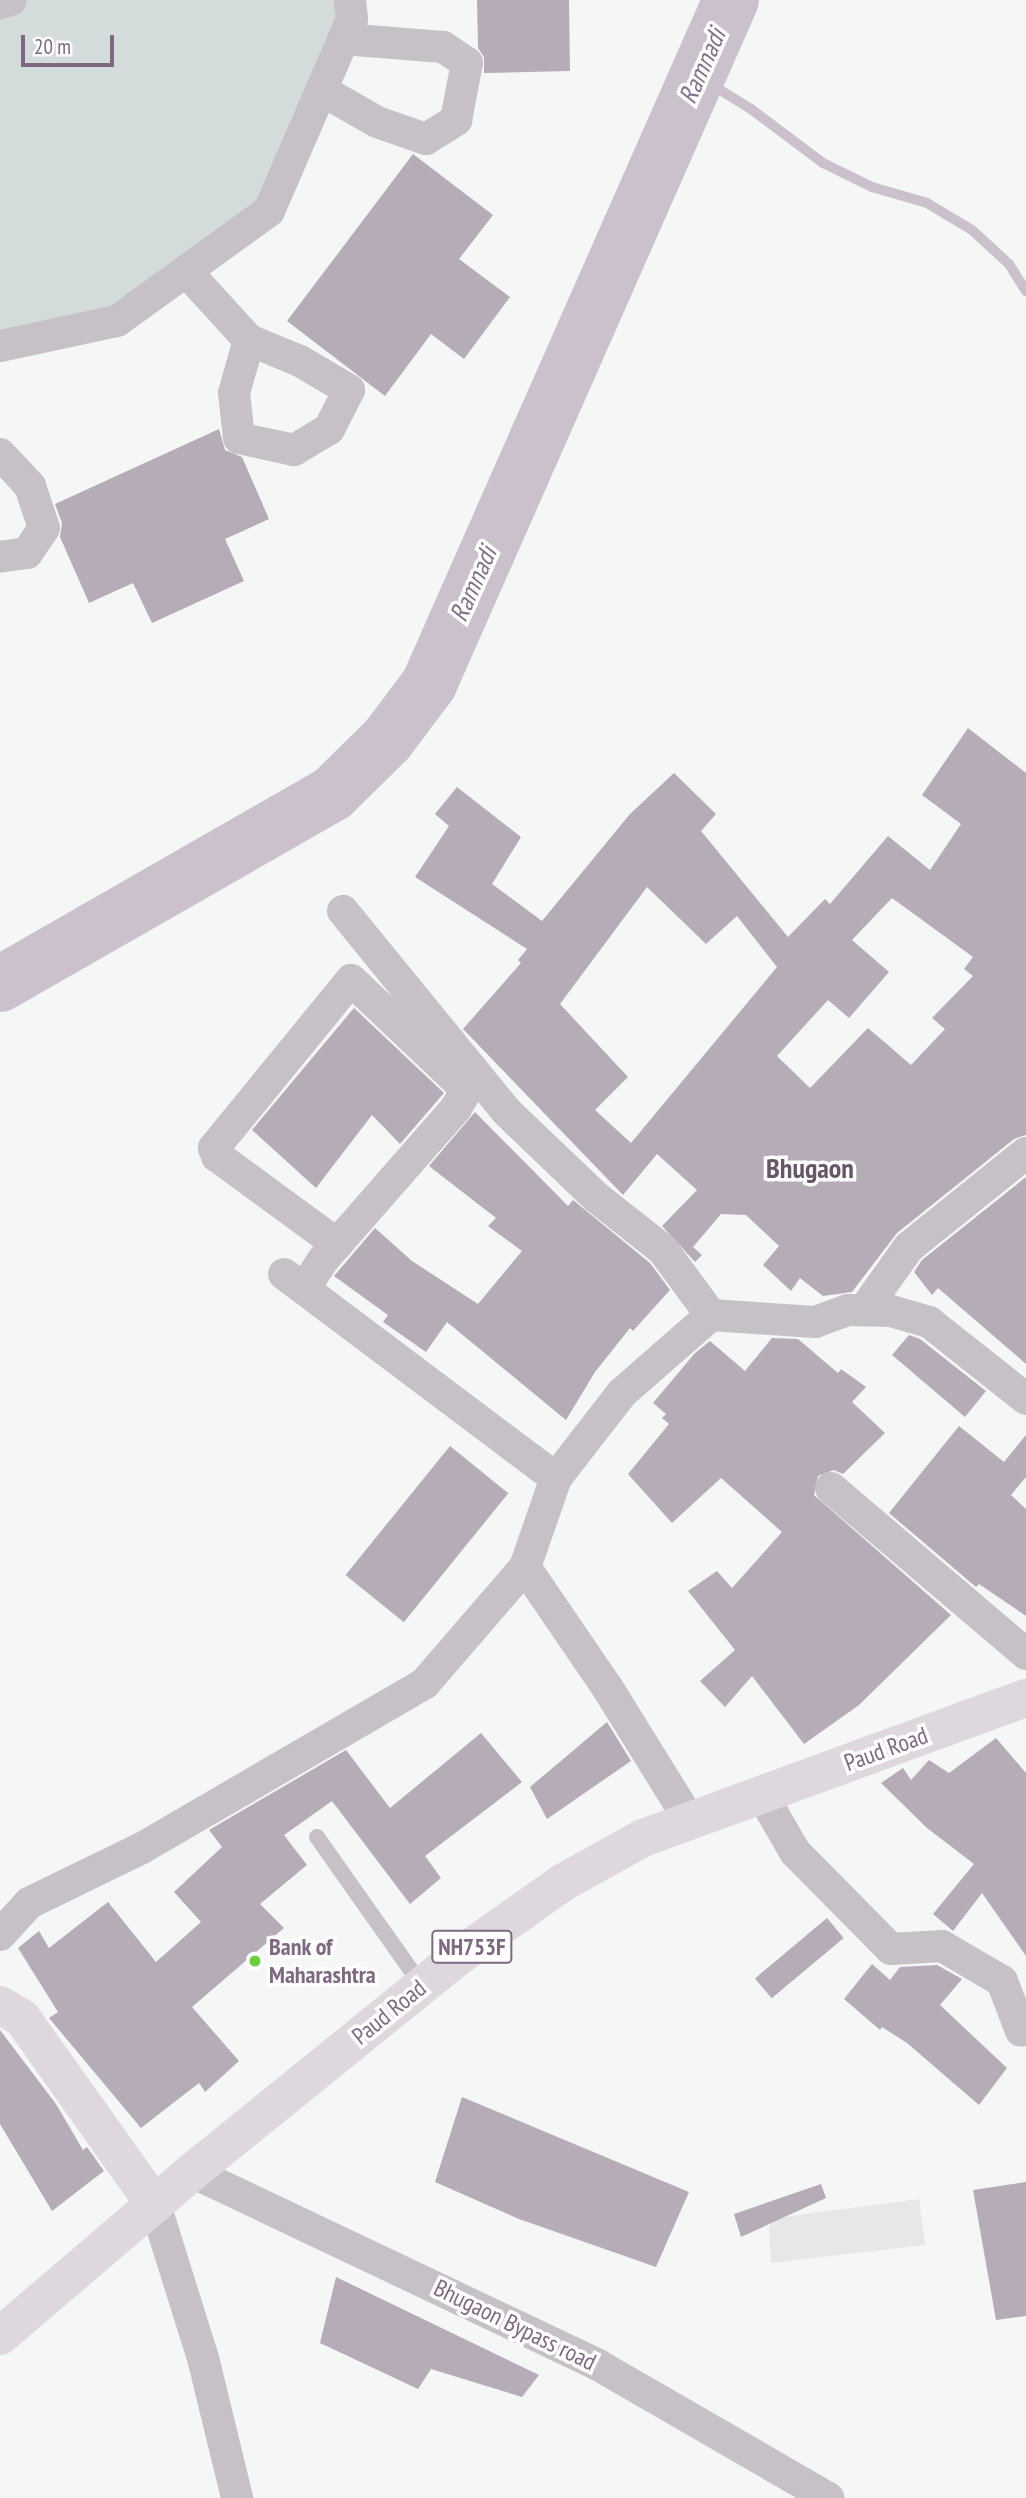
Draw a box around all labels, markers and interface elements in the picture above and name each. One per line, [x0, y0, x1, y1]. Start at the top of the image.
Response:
scale bar [24, 21, 117, 65]
water label: Ramnadi [672, 24, 732, 108]
text: 20 m [34, 33, 71, 60]
water label: Ramnadi [443, 542, 503, 626]
district label: Bhugaon [766, 1151, 854, 1185]
street label: Paud Road [840, 1721, 932, 1777]
road number: NH753F [430, 1928, 514, 1966]
place label: Bank of Maharashtra [269, 1933, 376, 1989]
marker: Bank of Maharashtra [247, 1953, 263, 1969]
street label: Paud Road [346, 1974, 432, 2050]
street label: Bhugaon Bypass road [429, 2273, 601, 2377]

